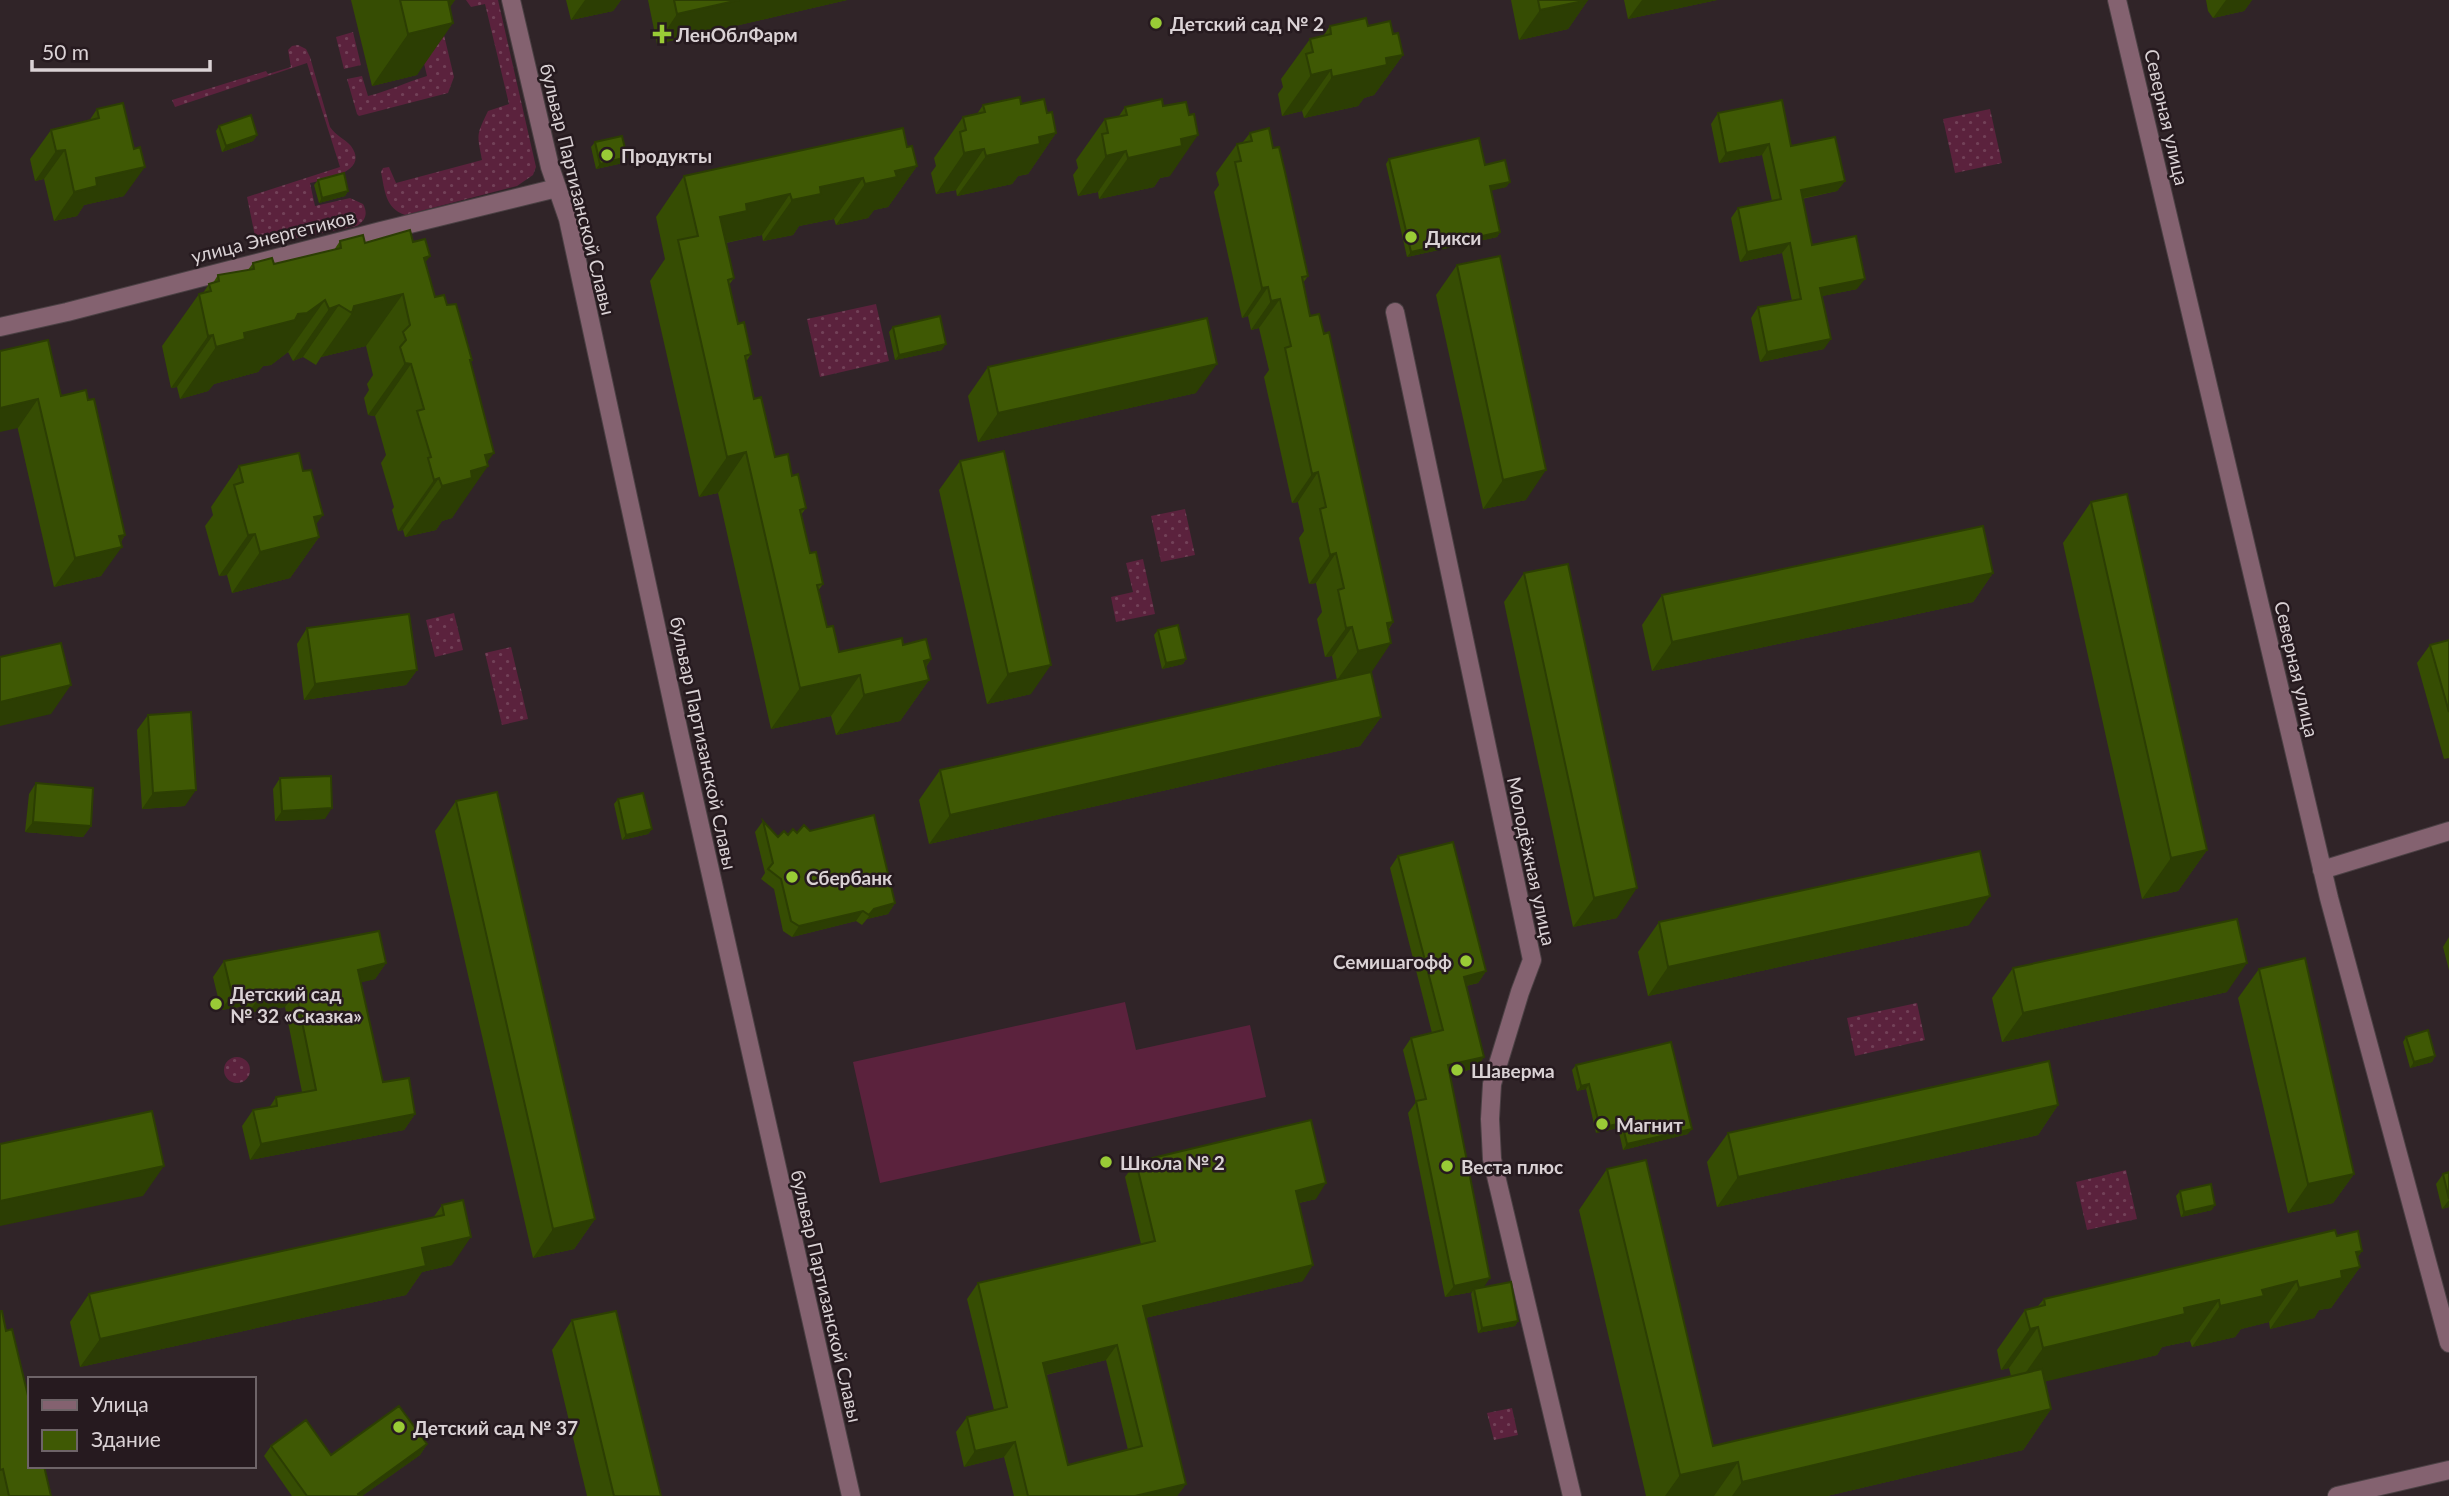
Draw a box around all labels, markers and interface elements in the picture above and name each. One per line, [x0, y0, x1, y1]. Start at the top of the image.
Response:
place label: Детский сад № 2 [1170, 12, 1324, 35]
marker: Детский сад № 2 [1148, 15, 1164, 31]
place label: ЛенОблФарм [675, 23, 798, 46]
marker: ЛенОблФарм [654, 26, 670, 42]
scale bar [32, 28, 210, 72]
text: 50 m [42, 39, 89, 64]
street label: Северная улица [2140, 47, 2194, 187]
street label: бульвар Партизанской Славы [536, 61, 620, 317]
place label: Продукты [621, 144, 712, 167]
marker: Продукты [599, 147, 615, 163]
street label: улица Энергетиков [189, 204, 357, 268]
place label: Дикси [1425, 226, 1481, 249]
marker: Дикси [1403, 229, 1419, 245]
street label: Северная улица [2270, 599, 2324, 739]
street label: бульвар Партизанской Славы [666, 614, 742, 872]
street label: Молодёжная улица [1503, 774, 1561, 948]
place label: Сбербанк [806, 866, 893, 889]
marker: Сбербанк [784, 869, 800, 885]
place label: Семишагофф [1333, 950, 1452, 973]
marker: Семишагофф [1458, 953, 1474, 969]
place label: Детский сад № 32 «Сказка» [230, 982, 362, 1027]
marker: Детский сад № 32 «Сказка» [208, 996, 224, 1012]
place label: Шаверма [1471, 1059, 1555, 1082]
marker: Шаверма [1449, 1062, 1465, 1078]
place label: Магнит [1616, 1113, 1683, 1136]
marker: Магнит [1594, 1116, 1610, 1132]
place label: Школа № 2 [1120, 1151, 1225, 1174]
marker: Школа № 2 [1098, 1154, 1114, 1170]
place label: Веста плюс [1461, 1155, 1563, 1178]
marker: Веста плюс [1439, 1158, 1455, 1174]
street label: бульвар Партизанской Славы [787, 1167, 867, 1425]
legend [28, 1377, 256, 1468]
text: Улица [91, 1391, 149, 1416]
place label: Детский сад № 37 [413, 1416, 578, 1439]
marker: Детский сад № 37 [391, 1419, 407, 1435]
text: Здание [91, 1426, 161, 1451]

